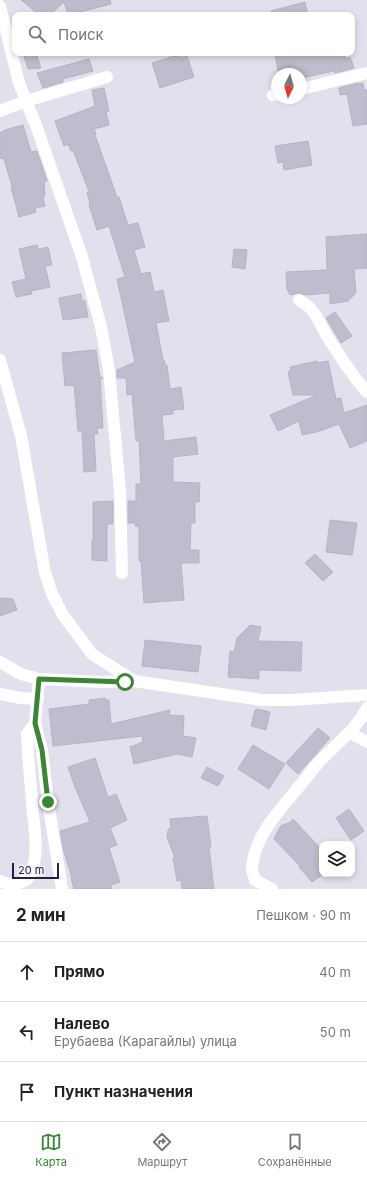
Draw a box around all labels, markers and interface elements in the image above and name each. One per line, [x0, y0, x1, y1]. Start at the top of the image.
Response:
search box [12, 12, 355, 56]
icon: search [26, 23, 48, 45]
text: Поиск [58, 25, 104, 44]
north arrow [271, 68, 307, 104]
route start [116, 673, 134, 691]
route end [39, 793, 57, 811]
map controls [319, 841, 355, 877]
button: layers [319, 841, 355, 877]
scale bar [12, 861, 59, 880]
text: 20 m [18, 863, 44, 877]
text: 2 мин [16, 905, 66, 925]
text: Пешком · 90 m [256, 907, 351, 923]
icon: ahead [16, 961, 38, 983]
text: Прямо [54, 962, 105, 981]
text: 40 m [319, 964, 351, 980]
text: Налево [54, 1014, 110, 1033]
icon: left [16, 1021, 38, 1043]
text: 50 m [320, 1024, 351, 1040]
text: Ерубаева (Карагайлы) улица [54, 1033, 237, 1049]
icon: arrive [16, 1081, 38, 1103]
text: Пункт назначения [54, 1082, 193, 1101]
tab: Карта [35, 1131, 67, 1169]
tab: Маршрут [137, 1131, 187, 1169]
tab: Сохранённые [258, 1131, 332, 1169]

